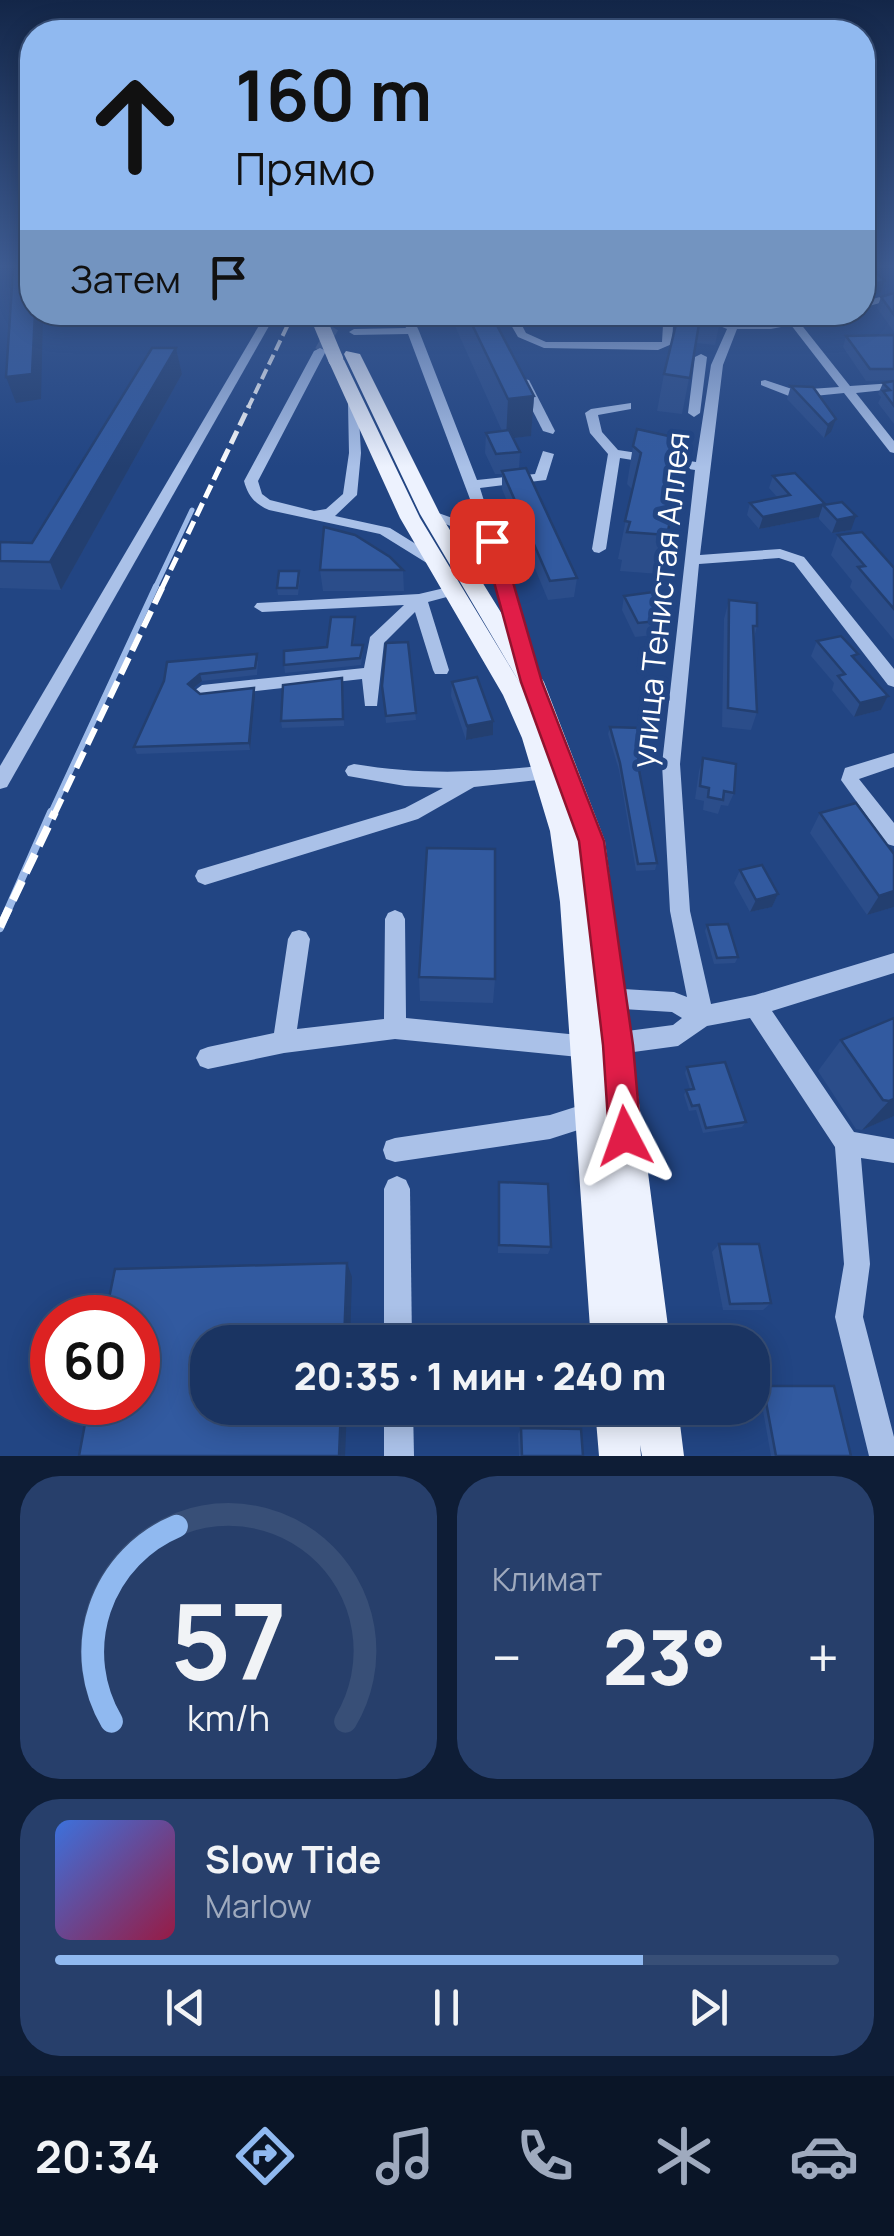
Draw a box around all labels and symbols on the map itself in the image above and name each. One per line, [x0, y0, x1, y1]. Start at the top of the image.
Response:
street label: улица Тенистая Аллея [620, 430, 700, 770]
pin [450, 499, 535, 584]
position arrow [573, 1084, 677, 1188]
speed limit sign: 60 [30, 1295, 160, 1425]

